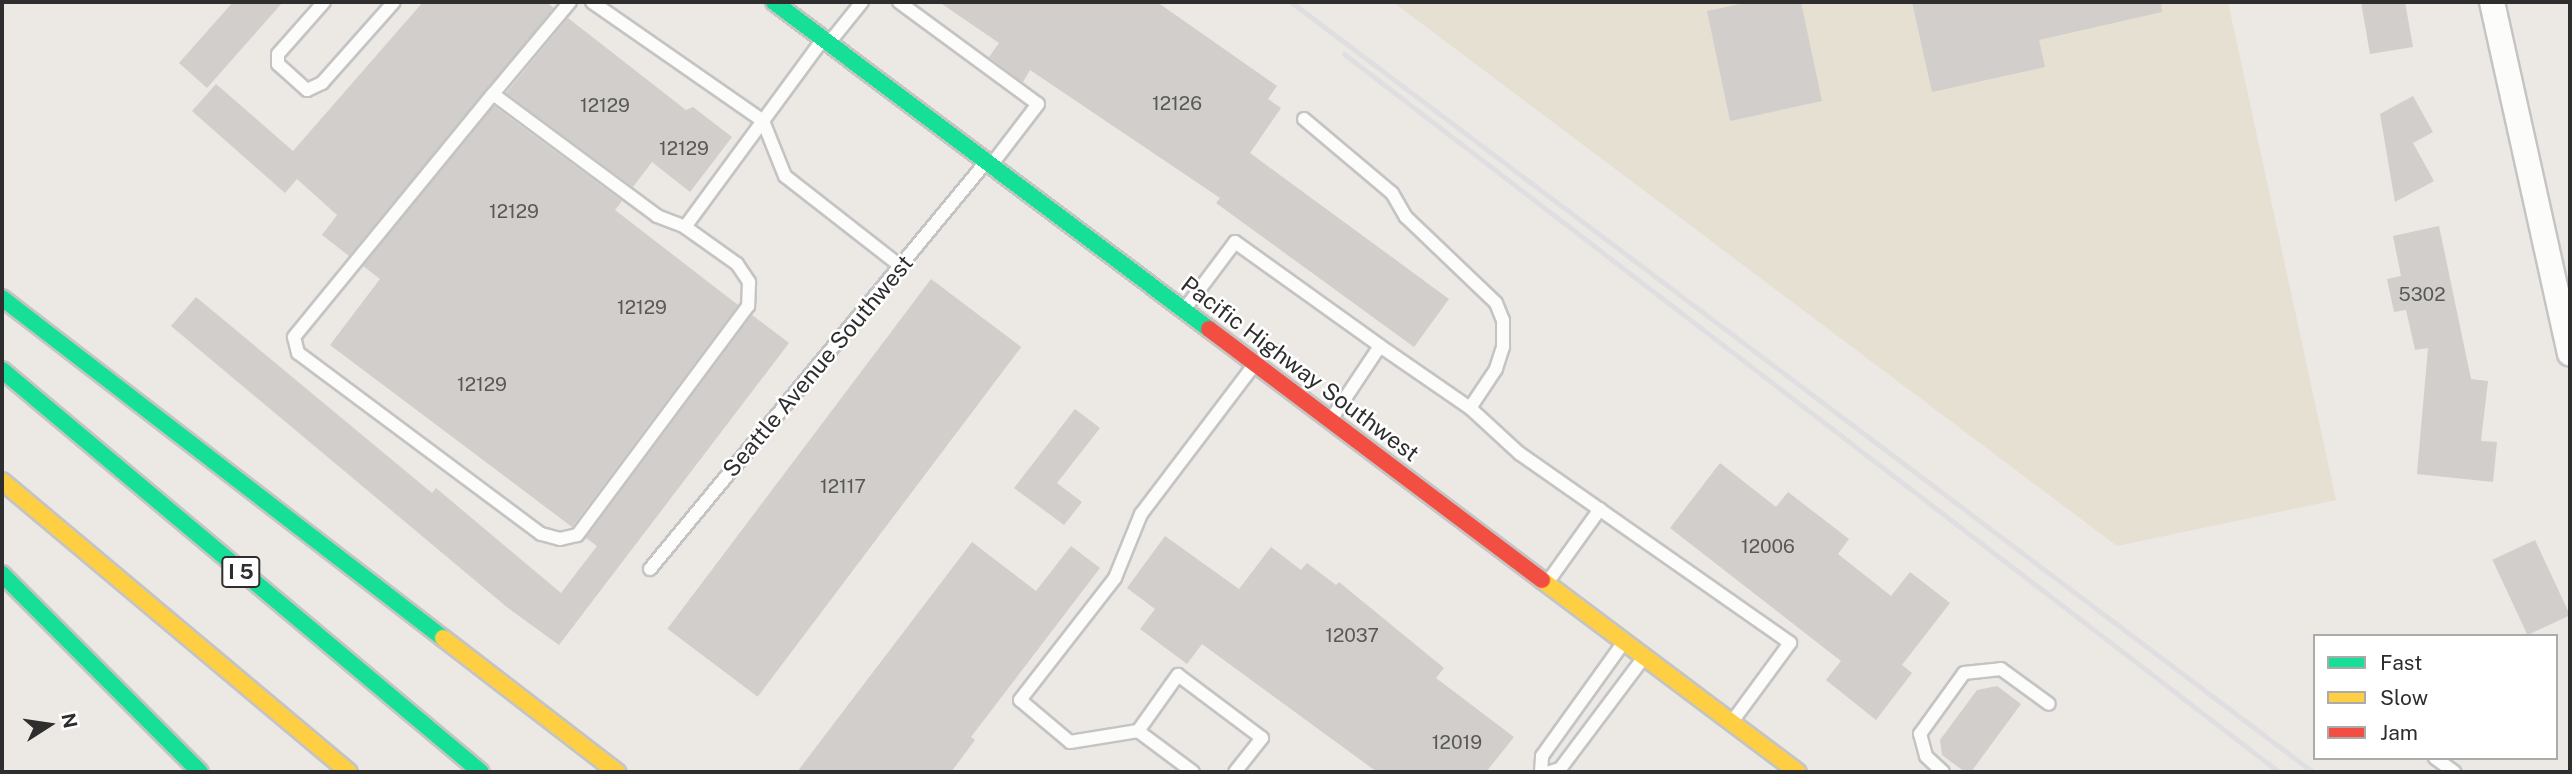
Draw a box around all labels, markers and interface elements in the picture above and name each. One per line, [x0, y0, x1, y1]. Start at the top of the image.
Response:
house number: 12126 [1152, 93, 1202, 115]
house number: 12129 [580, 95, 630, 117]
house number: 12129 [659, 138, 709, 160]
house number: 12129 [489, 201, 539, 223]
street label: Seattle Avenue Southwest [717, 249, 919, 483]
street label: Pacific Highway Southwest [1176, 270, 1424, 468]
house number: 5302 [2399, 284, 2445, 306]
house number: 12129 [617, 297, 667, 319]
house number: 12129 [457, 374, 507, 396]
house number: 12117 [820, 476, 866, 498]
house number: 12006 [1741, 536, 1795, 558]
road number: I 5 [220, 554, 262, 590]
house number: 12037 [1325, 625, 1379, 647]
legend [2313, 634, 2558, 760]
text: Fast [2380, 650, 2422, 675]
text: Slow [2380, 685, 2428, 710]
north arrow [14, 690, 84, 760]
text: N [57, 711, 82, 730]
text: Jam [2380, 720, 2418, 745]
house number: 12019 [1432, 732, 1482, 754]

